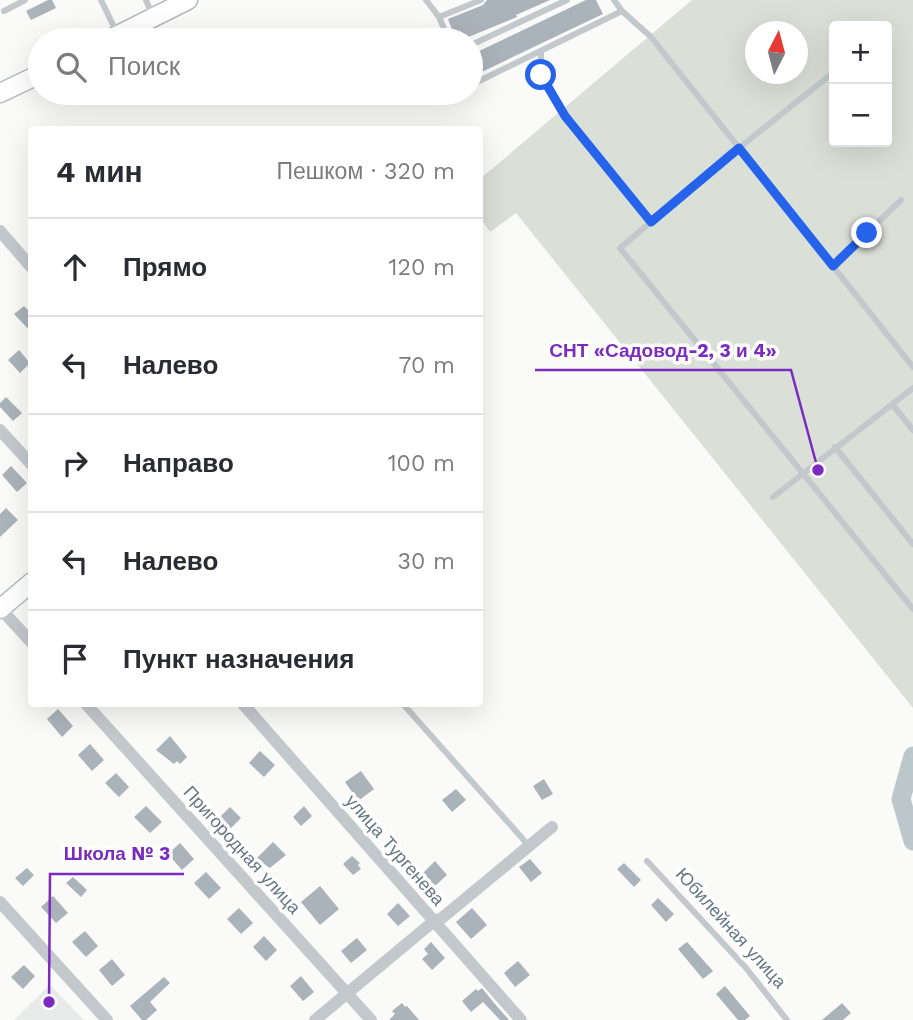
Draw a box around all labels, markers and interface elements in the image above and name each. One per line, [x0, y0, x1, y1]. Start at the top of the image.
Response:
north arrow [745, 21, 808, 84]
map controls [829, 21, 892, 147]
button: + [829, 21, 892, 84]
search box [28, 28, 483, 105]
icon: search [52, 48, 90, 86]
text: Поиск [108, 51, 180, 81]
route start [525, 59, 556, 90]
button: − [829, 84, 892, 147]
text: 4 мин [56, 154, 143, 189]
text: Пешком · 320 m [277, 158, 455, 185]
route end [851, 217, 882, 248]
icon: ahead [56, 248, 94, 286]
text: Прямо [123, 252, 207, 282]
text: 120 m [389, 254, 455, 281]
callout: СНТ «Садовод-2, 3 и 4» [535, 330, 791, 370]
text: СНТ «Садовод-2, 3 и 4» [549, 339, 777, 362]
icon: left [56, 346, 94, 384]
text: Налево [123, 350, 218, 380]
text: 70 m [398, 352, 455, 379]
icon: right [56, 444, 94, 482]
text: Направо [123, 448, 234, 478]
text: 100 m [388, 450, 455, 477]
icon: left [56, 542, 94, 580]
text: Налево [123, 546, 218, 576]
text: 30 m [398, 548, 455, 575]
icon: arrive [56, 640, 94, 678]
text: Пункт назначения [123, 644, 354, 674]
street label: Пригородная улица [179, 781, 306, 919]
street label: улица Тургенева [342, 790, 450, 910]
callout: Школа № 3 [50, 834, 184, 874]
text: Школа № 3 [64, 842, 170, 865]
street label: Юбилейная улица [672, 863, 792, 993]

